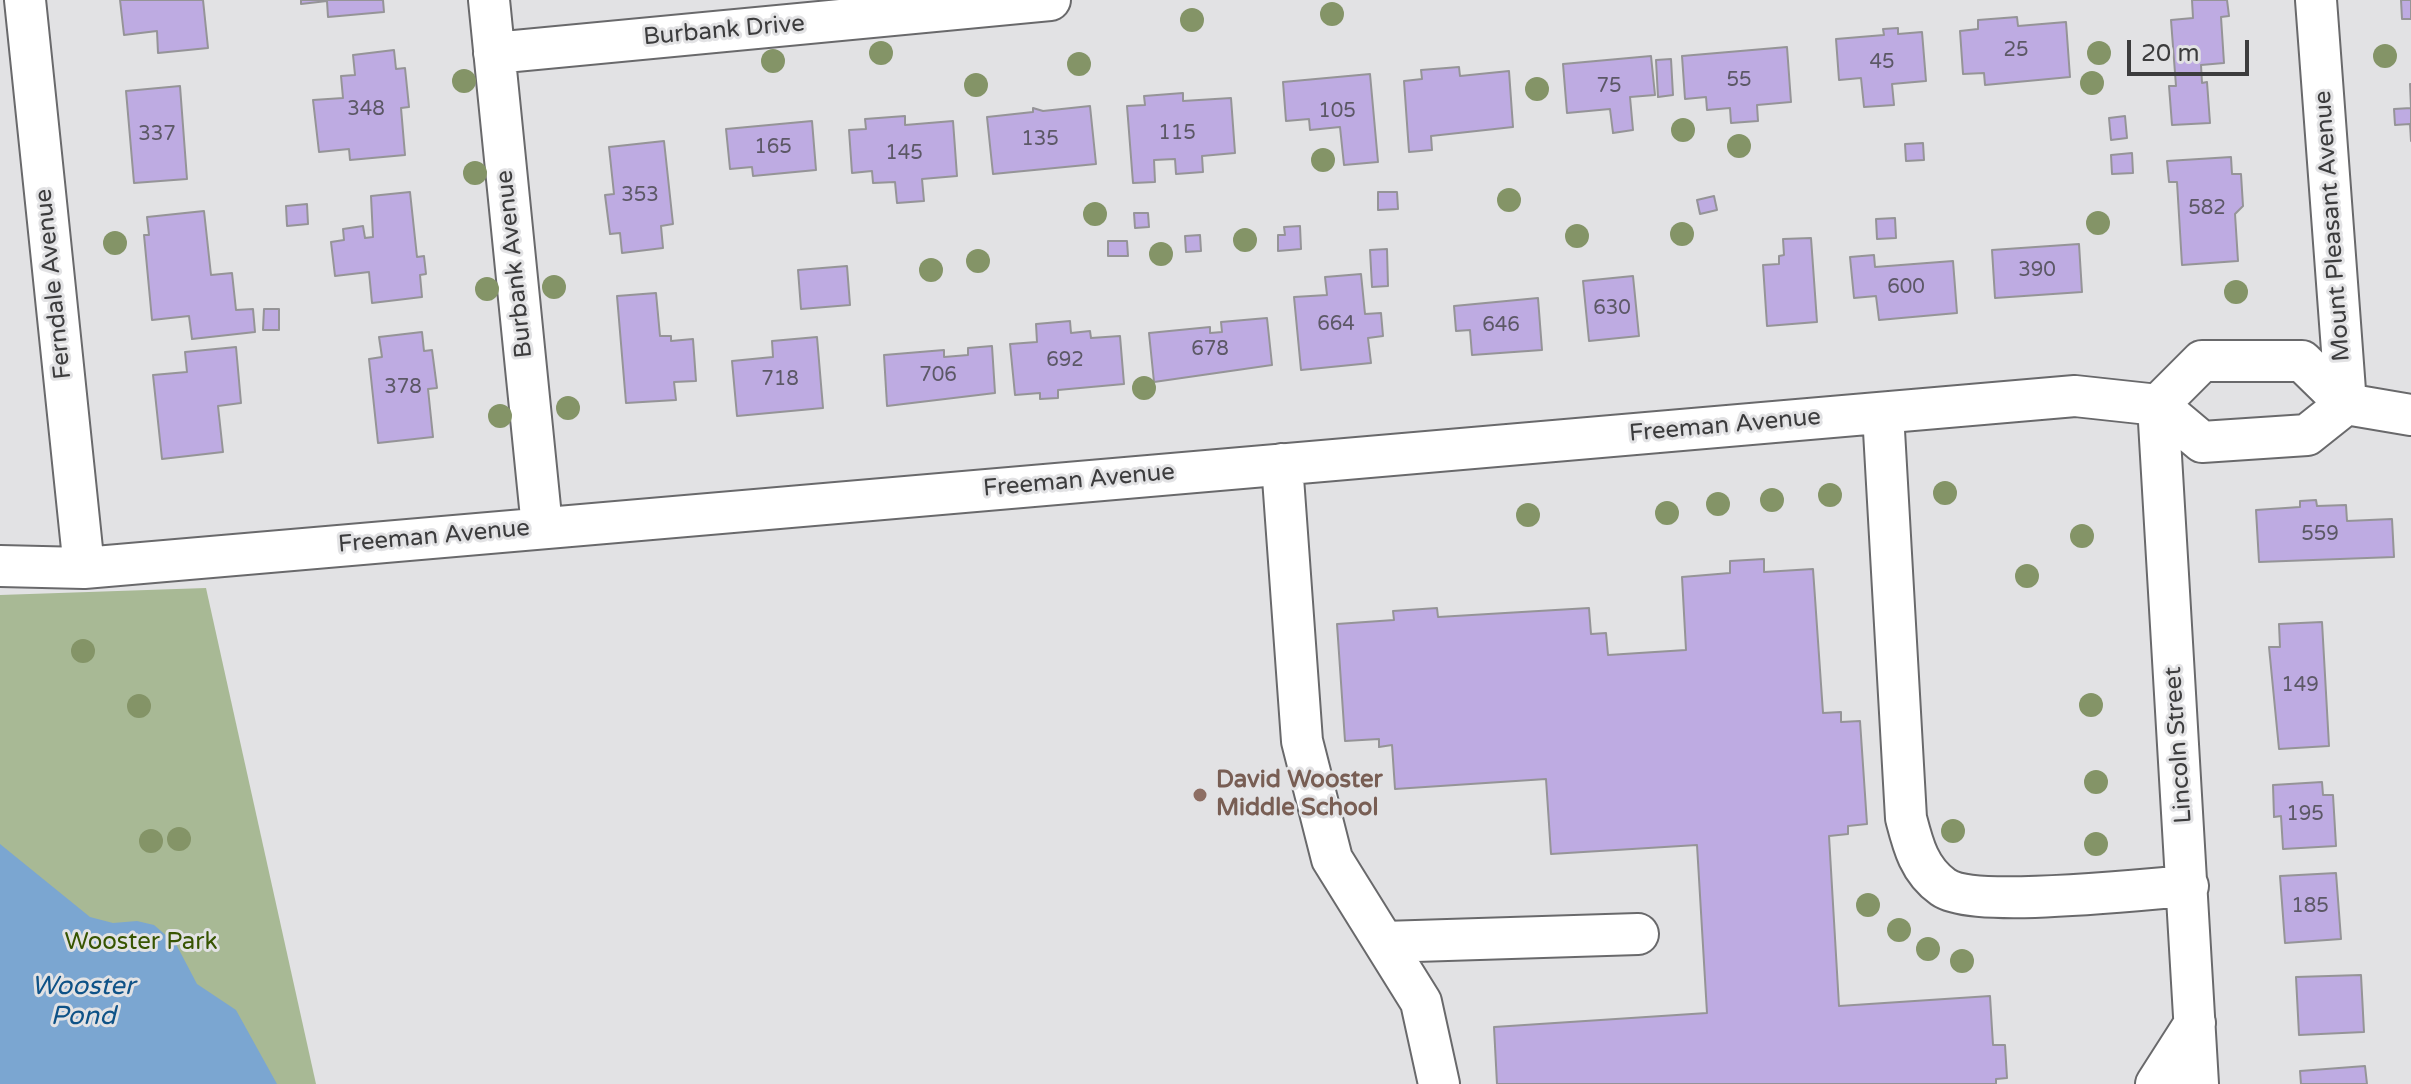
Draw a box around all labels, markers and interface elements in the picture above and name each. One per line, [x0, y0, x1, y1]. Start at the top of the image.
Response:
street label: Burbank Drive [642, 10, 806, 52]
scale bar [2131, 24, 2253, 74]
house number: 25 [2003, 39, 2029, 63]
text: 20 m [2141, 39, 2199, 68]
house number: 45 [1869, 51, 1895, 75]
house number: 55 [1726, 69, 1752, 93]
house number: 75 [1596, 75, 1622, 99]
street label: Mount Pleasant Avenue [2309, 90, 2357, 362]
house number: 348 [347, 98, 385, 122]
house number: 105 [1318, 100, 1356, 124]
house number: 115 [1158, 122, 1196, 146]
house number: 337 [138, 123, 176, 147]
house number: 135 [1021, 128, 1059, 152]
house number: 165 [754, 136, 792, 160]
house number: 145 [885, 142, 923, 166]
street label: Burbank Avenue [491, 169, 539, 359]
house number: 353 [621, 184, 659, 208]
street label: Ferndale Avenue [30, 187, 78, 381]
house number: 582 [2188, 197, 2226, 221]
house number: 390 [2018, 259, 2056, 283]
house number: 600 [1887, 276, 1925, 300]
house number: 630 [1593, 297, 1631, 321]
house number: 664 [1317, 313, 1355, 337]
house number: 646 [1482, 314, 1520, 338]
house number: 678 [1191, 338, 1229, 362]
house number: 692 [1046, 349, 1084, 373]
house number: 706 [919, 364, 957, 388]
house number: 718 [761, 368, 799, 392]
house number: 378 [384, 376, 422, 400]
street label: Freeman Avenue [1628, 403, 1822, 449]
street label: Freeman Avenue [982, 458, 1176, 504]
street label: Freeman Avenue [337, 514, 531, 560]
house number: 559 [2301, 523, 2339, 547]
street label: Lincoln Street [2159, 666, 2199, 824]
house number: 149 [2281, 674, 2319, 698]
place label: David Wooster Middle School [1216, 767, 1383, 823]
marker: David Wooster Middle School [1191, 786, 1209, 804]
house number: 195 [2286, 803, 2324, 827]
house number: 185 [2291, 895, 2329, 919]
park label: Wooster Park [64, 929, 218, 957]
water label: Wooster Pond [31, 971, 135, 1032]

